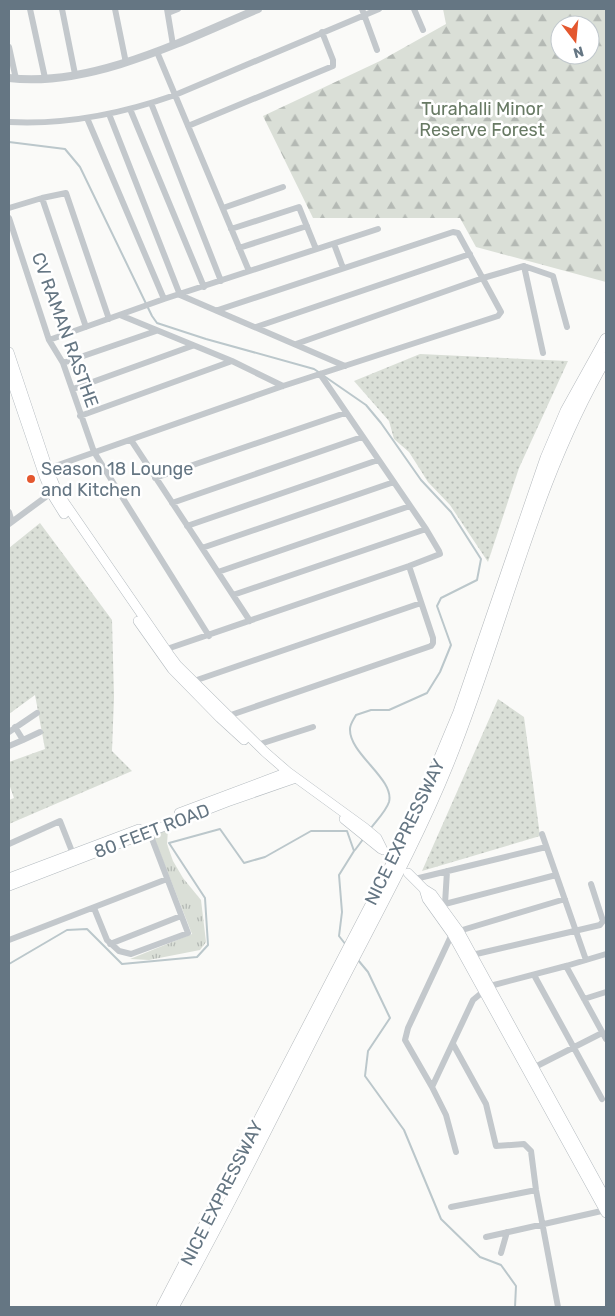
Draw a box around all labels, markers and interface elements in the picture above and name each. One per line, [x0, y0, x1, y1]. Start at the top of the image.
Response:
north arrow [550, 15, 600, 65]
text: N [571, 42, 586, 62]
park label: Turahalli Minor Reserve Forest [419, 98, 545, 141]
street label: CV RAMAN RASTHE [27, 249, 103, 411]
place label: Season 18 Lounge and Kitchen [41, 458, 193, 501]
marker: Season 18 Lounge and Kitchen [25, 473, 37, 485]
street label: NICE EXPRESSWAY [360, 755, 450, 909]
street label: 80 FEET ROAD [91, 799, 213, 863]
street label: NICE EXPRESSWAY [176, 1116, 268, 1269]

